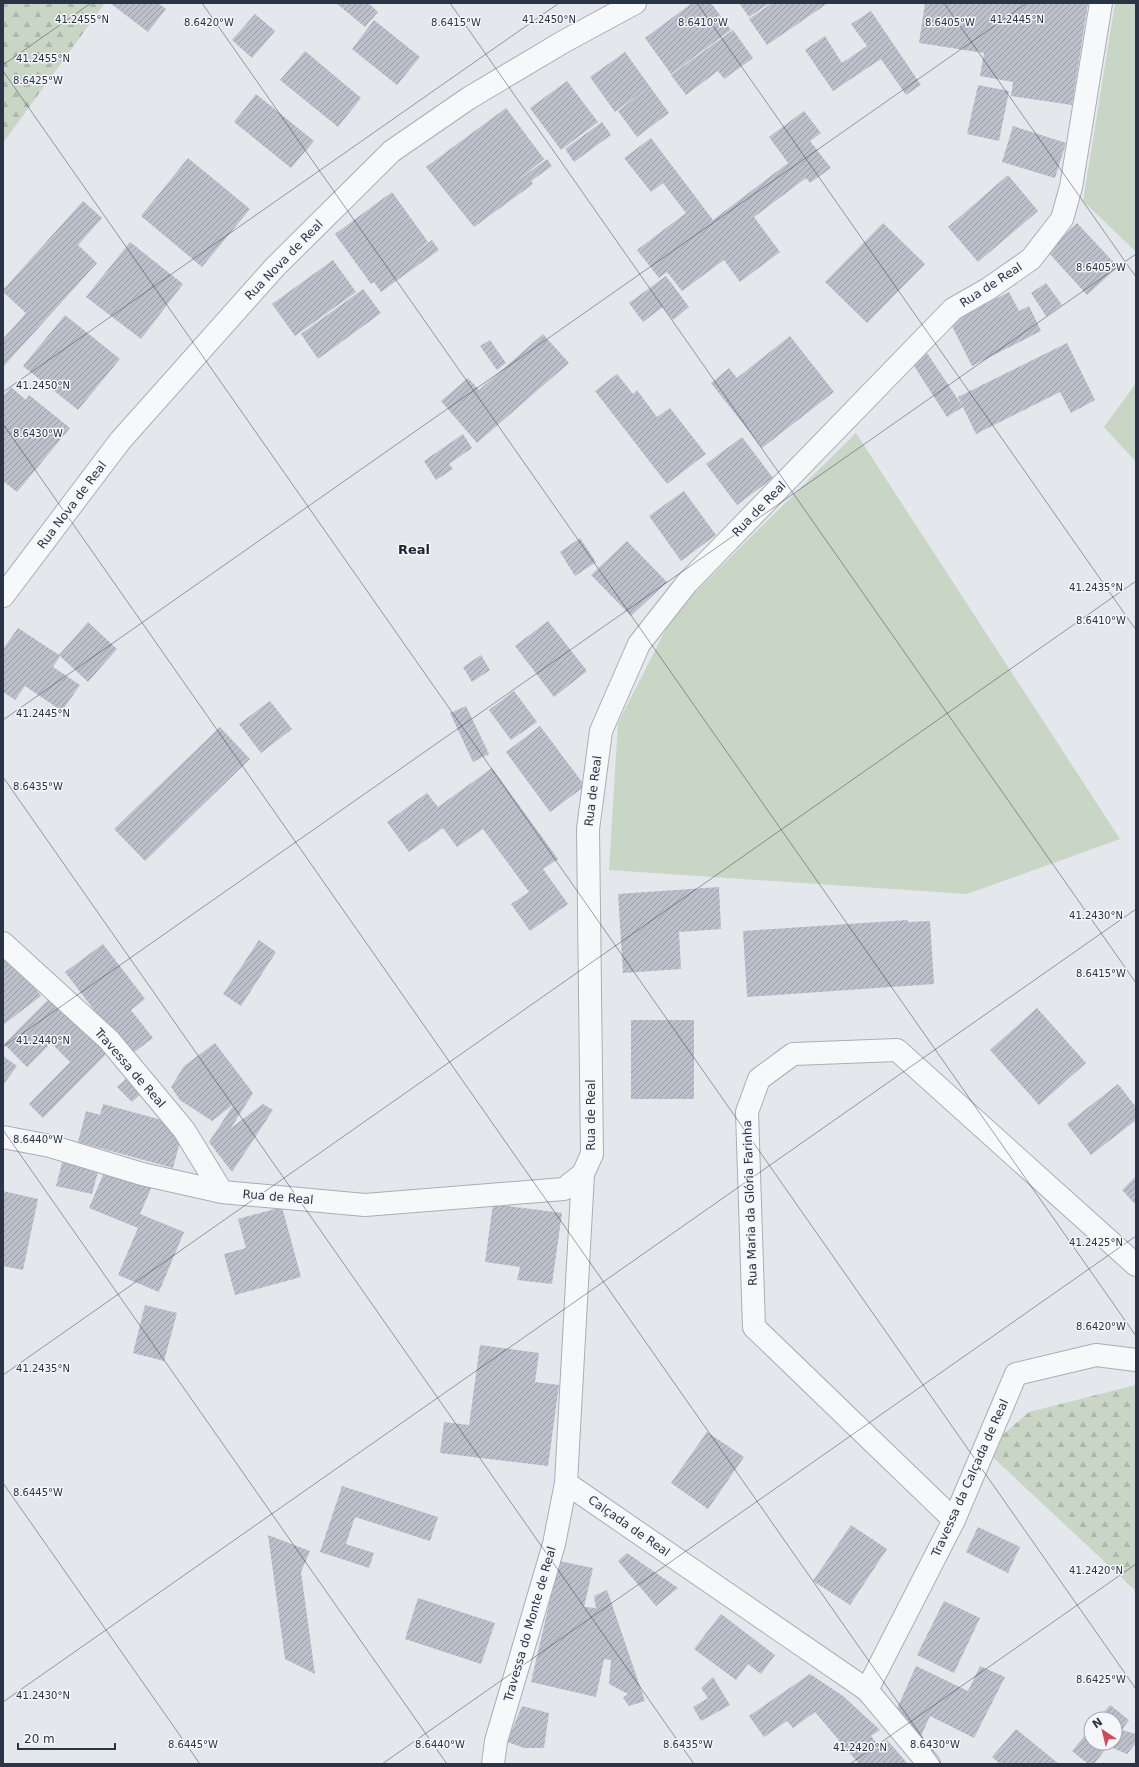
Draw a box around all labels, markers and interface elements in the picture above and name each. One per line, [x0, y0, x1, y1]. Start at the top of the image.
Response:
text: 41.2455°N [55, 14, 109, 25]
text: 41.2450°N [522, 14, 576, 25]
text: 41.2445°N [990, 14, 1044, 25]
text: 8.6420°W [184, 17, 234, 28]
text: 8.6415°W [431, 17, 481, 28]
text: 8.6410°W [678, 17, 728, 28]
text: 8.6405°W [925, 17, 975, 28]
text: 41.2455°N [16, 53, 70, 64]
text: 8.6425°W [13, 75, 63, 86]
street label: Rua Nova de Real [242, 217, 326, 303]
street label: Rua de Real [957, 260, 1025, 310]
text: 8.6405°W [1076, 262, 1126, 273]
text: 41.2450°N [16, 380, 70, 391]
text: 8.6430°W [13, 428, 63, 439]
street label: Rua Nova de Real [35, 459, 109, 551]
street label: Rua de Real [729, 479, 789, 539]
district label: Real [398, 542, 430, 557]
text: 41.2435°N [1069, 582, 1123, 593]
text: 8.6410°W [1076, 615, 1126, 626]
text: 41.2445°N [16, 708, 70, 719]
street label: Rua de Real [582, 755, 604, 827]
text: 8.6435°W [13, 781, 63, 792]
text: 41.2430°N [1069, 910, 1123, 921]
text: 8.6415°W [1076, 968, 1126, 979]
street label: Travessa de Real [91, 1025, 168, 1111]
text: 41.2440°N [16, 1035, 70, 1046]
street label: Rua de Real [584, 1079, 598, 1151]
street label: Rua Maria da Glória Farinha [740, 1120, 760, 1286]
text: 8.6440°W [13, 1134, 63, 1145]
street label: Rua de Real [242, 1187, 314, 1207]
text: 41.2425°N [1069, 1237, 1123, 1248]
text: 8.6420°W [1076, 1321, 1126, 1332]
text: 41.2435°N [16, 1363, 70, 1374]
street label: Travessa da Calçada de Real [928, 1397, 1011, 1560]
text: 8.6445°W [13, 1487, 63, 1498]
street label: Calçada de Real [585, 1493, 673, 1559]
street label: Travessa do Monte de Real [501, 1545, 559, 1704]
text: 41.2420°N [1069, 1565, 1123, 1576]
text: 8.6425°W [1076, 1674, 1126, 1685]
text: 41.2430°N [16, 1690, 70, 1701]
north arrow [1083, 1711, 1123, 1751]
text: N [1090, 1715, 1105, 1731]
scale bar [18, 1725, 115, 1751]
text: 20 m [24, 1732, 55, 1746]
text: 8.6445°W [168, 1739, 218, 1750]
text: 8.6440°W [415, 1739, 465, 1750]
text: 8.6435°W [663, 1739, 713, 1750]
text: 8.6430°W [910, 1739, 960, 1750]
text: 41.2420°N [833, 1742, 887, 1753]

